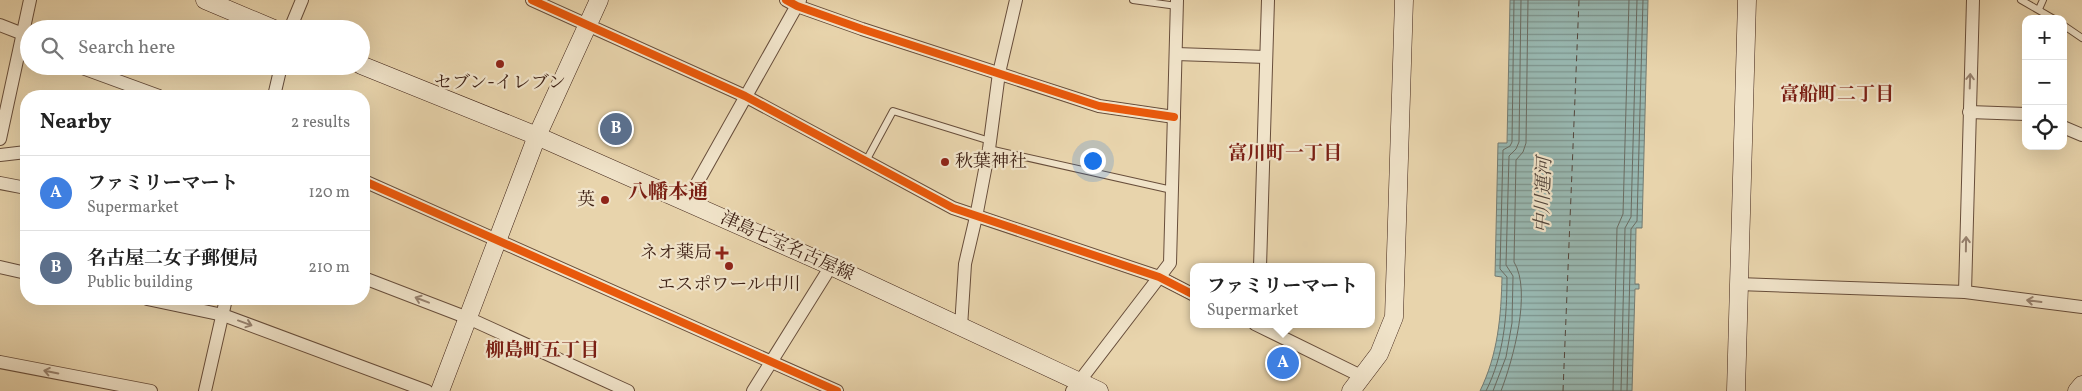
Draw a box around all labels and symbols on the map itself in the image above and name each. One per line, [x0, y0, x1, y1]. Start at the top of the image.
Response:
marker: セブン-イレブン [494, 58, 506, 70]
place label: セブン-イレブン [434, 71, 566, 96]
one-way arrow [1965, 73, 1975, 90]
district label: 富船町二丁目 [1780, 82, 1894, 108]
pin: B [600, 110, 632, 148]
district label: 富川町一丁目 [1228, 141, 1342, 167]
your location [1080, 148, 1106, 174]
place label: 秋葉神社 [955, 150, 1027, 175]
water label: 中川運河 [1530, 154, 1558, 233]
marker: 秋葉神社 [939, 156, 951, 168]
district label: 八幡本通 [628, 179, 708, 207]
place label: 英 [577, 188, 595, 213]
marker: 英 [599, 194, 611, 206]
street label: 津島七宝名古屋線 [716, 206, 858, 288]
one-way arrow [1961, 236, 1971, 252]
place label: ネオ薬局 [640, 241, 712, 266]
marker: ネオ薬局 [716, 247, 728, 259]
marker: エスポワール中川 [723, 260, 735, 272]
place label: エスポワール中川 [657, 273, 801, 298]
one-way arrow [415, 295, 430, 305]
one-way arrow [2026, 296, 2042, 306]
one-way arrow [237, 319, 252, 328]
district label: 柳島町五丁目 [485, 338, 599, 364]
pin: A [1267, 344, 1299, 382]
one-way arrow [44, 367, 60, 376]

